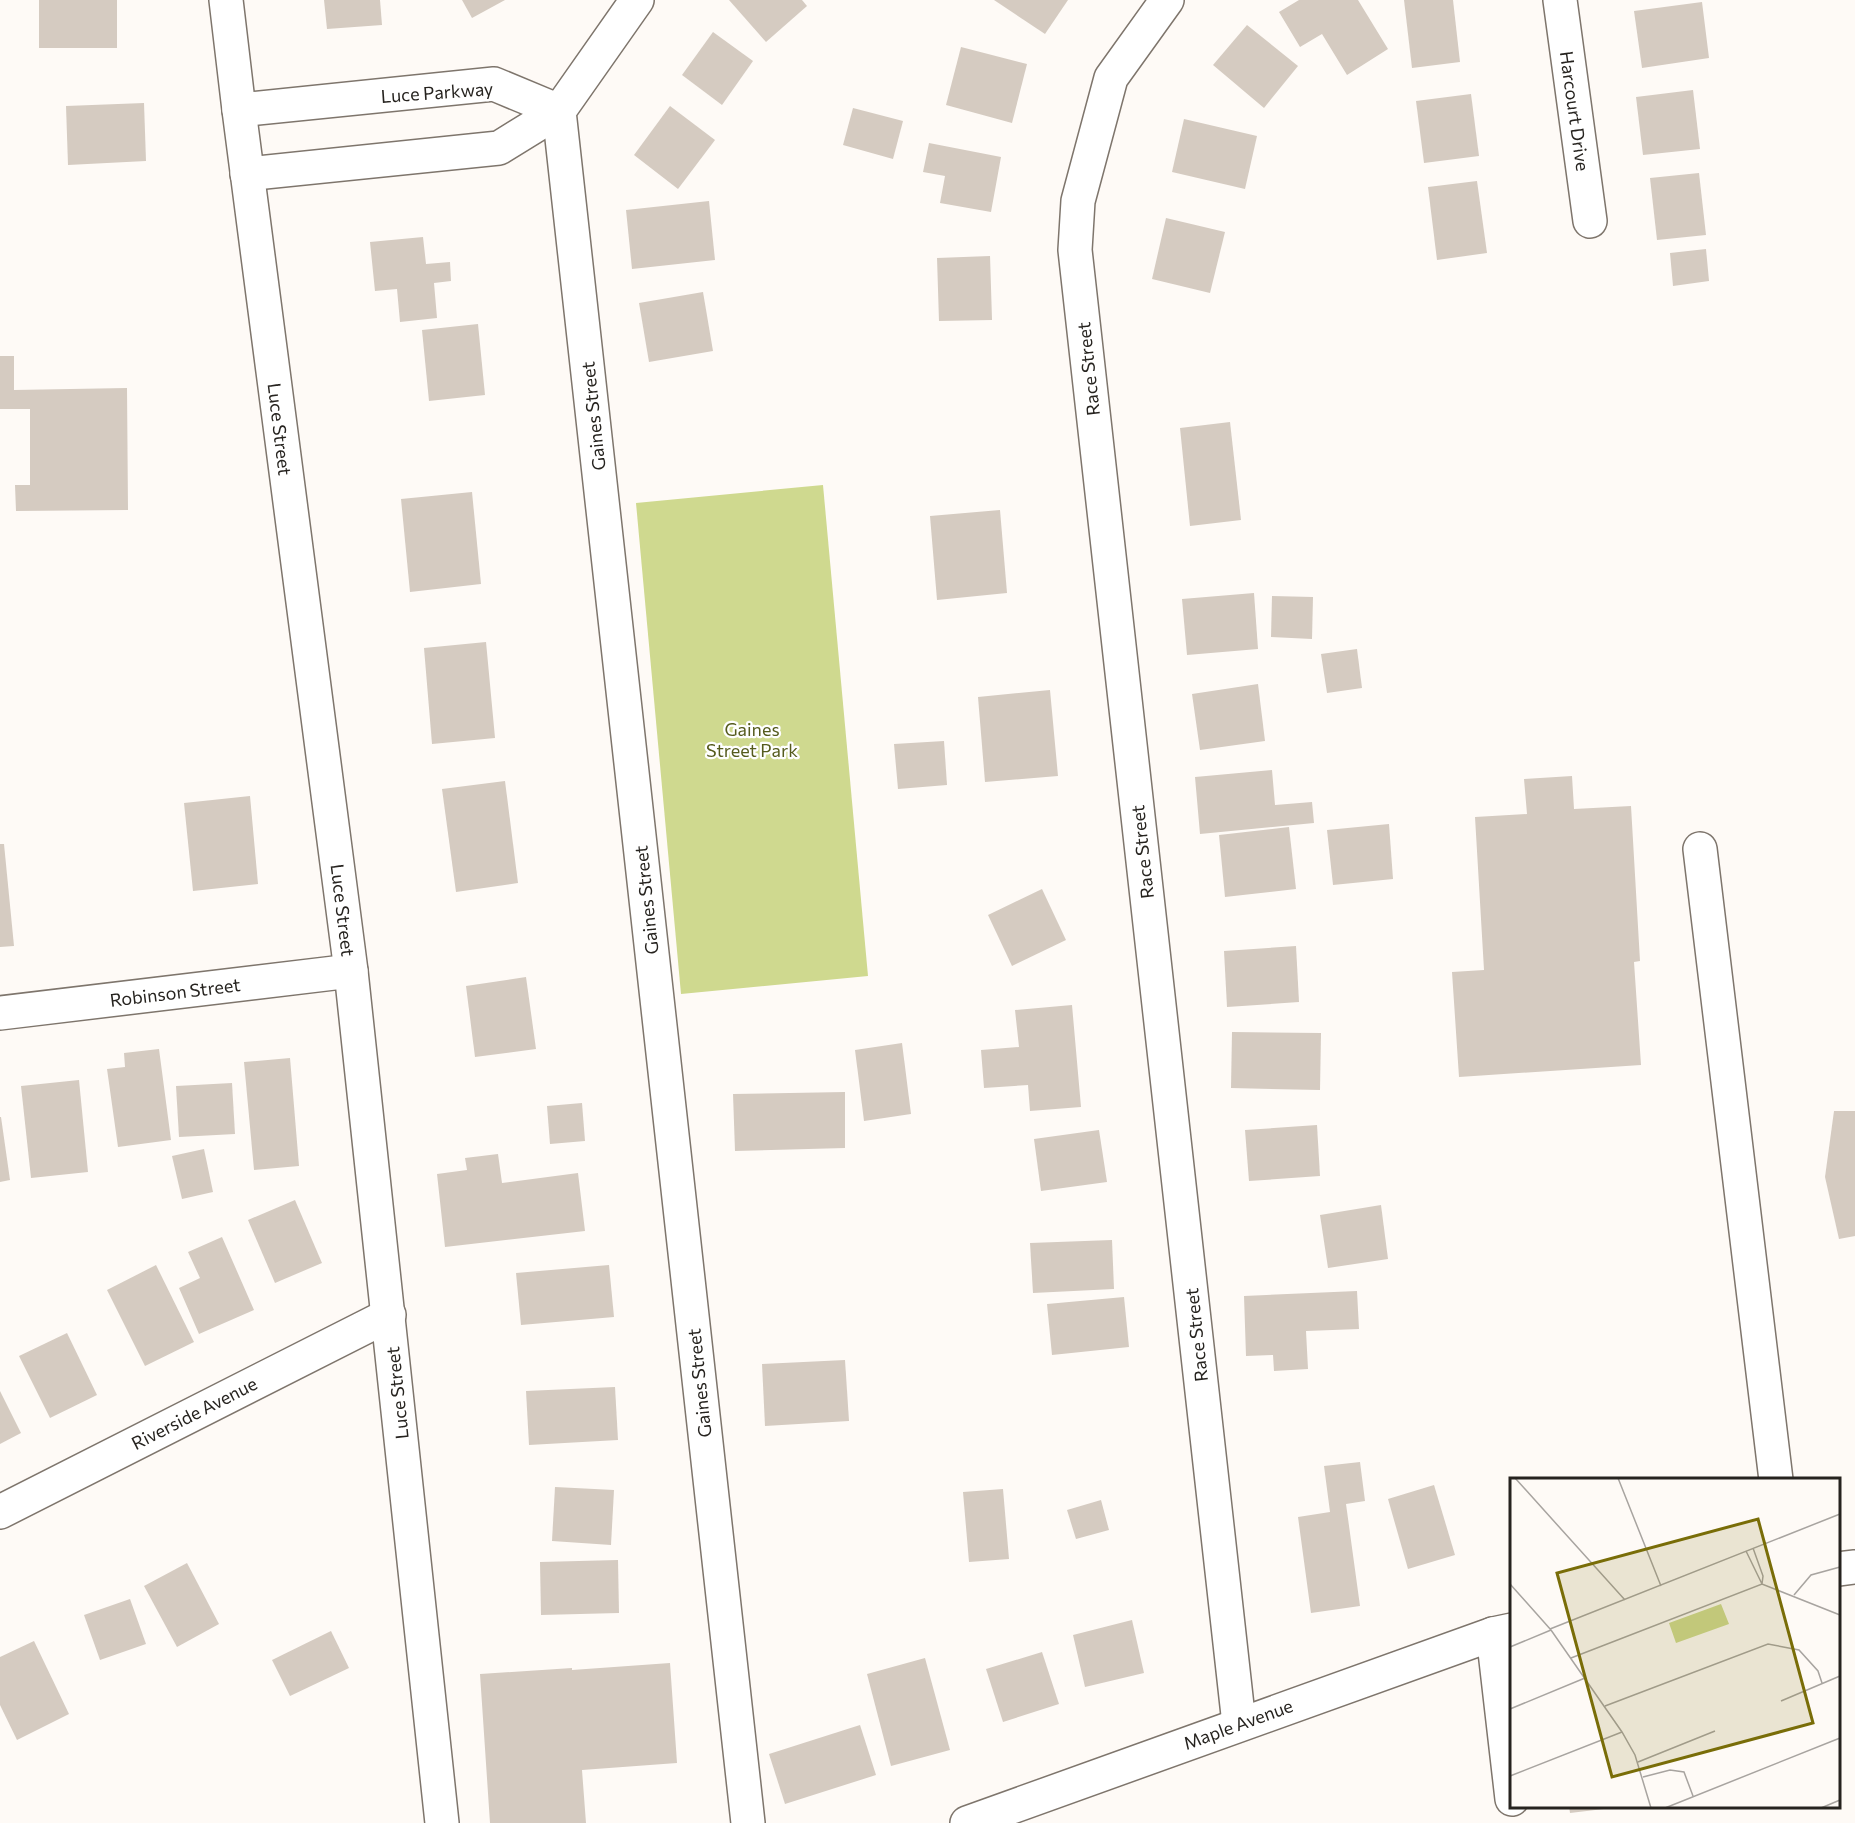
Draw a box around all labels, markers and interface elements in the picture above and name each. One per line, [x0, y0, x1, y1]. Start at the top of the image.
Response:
street label: Harcourt Drive [1556, 50, 1594, 172]
street label: Luce Parkway [380, 77, 494, 107]
street label: Race Street [1072, 321, 1104, 417]
street label: Gaines Street [576, 360, 610, 472]
street label: Luce Street [263, 381, 297, 477]
park label: Gaines Street Park [706, 718, 798, 761]
street label: Race Street [1126, 804, 1158, 900]
street label: Gaines Street [629, 844, 663, 956]
street label: Luce Street [326, 862, 360, 958]
street label: Robinson Street [108, 973, 242, 1011]
street label: Race Street [1180, 1287, 1212, 1383]
street label: Gaines Street [682, 1327, 716, 1439]
street label: Luce Street [381, 1346, 413, 1440]
street label: Riverside Avenue [127, 1372, 261, 1454]
inset map [1510, 1478, 1840, 1808]
street label: Maple Avenue [1180, 1694, 1296, 1754]

